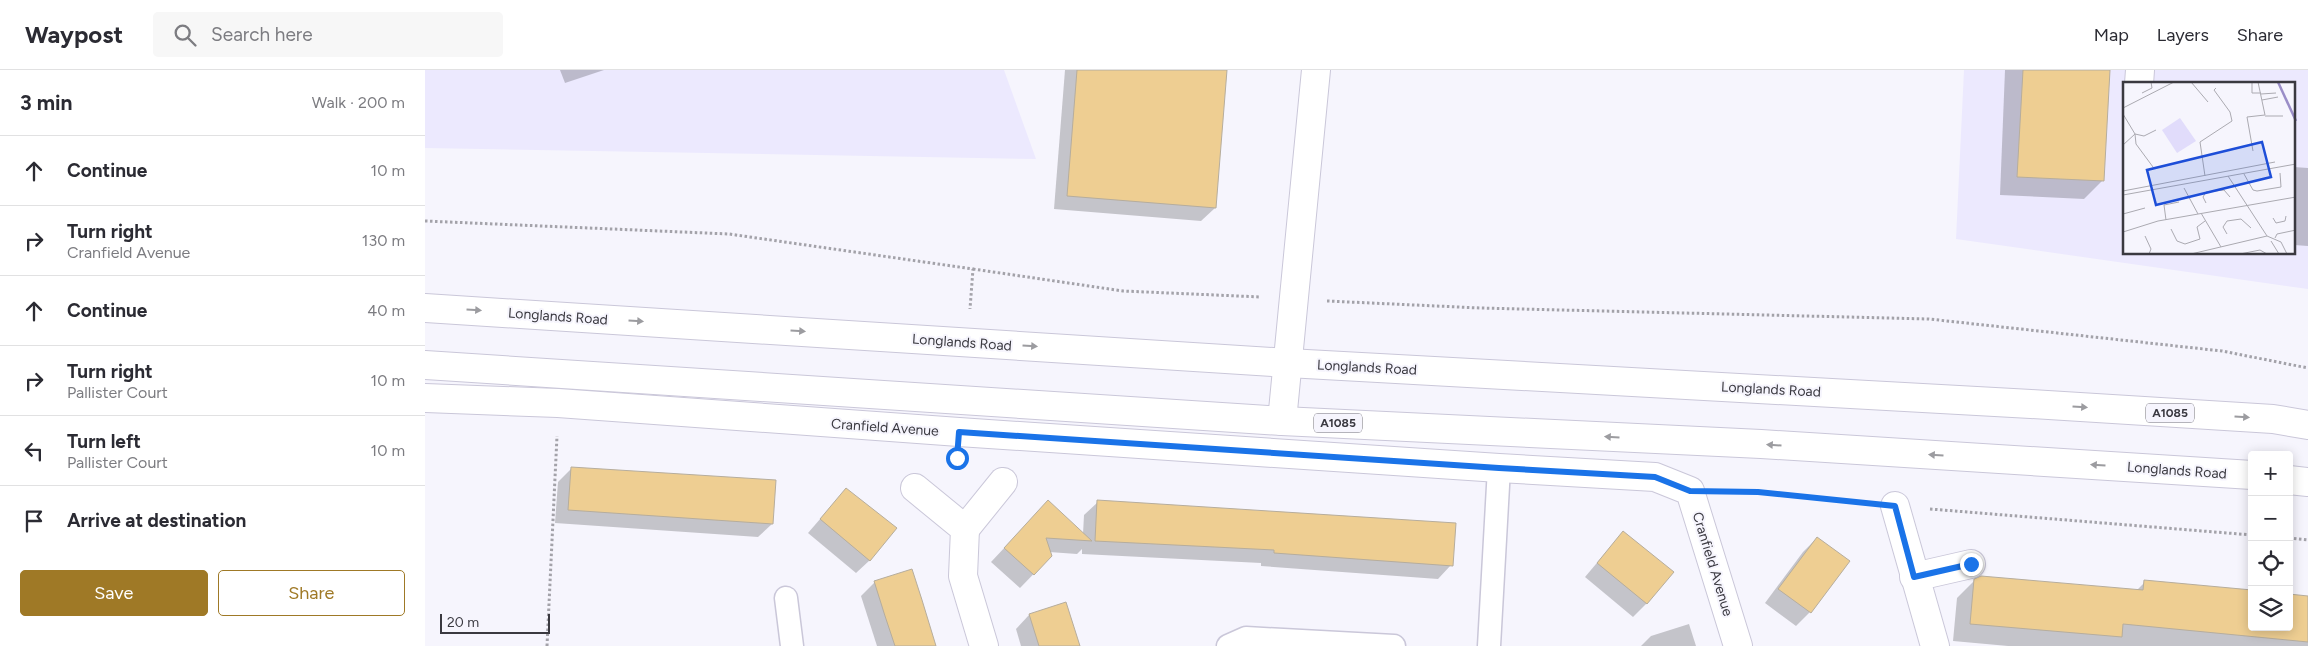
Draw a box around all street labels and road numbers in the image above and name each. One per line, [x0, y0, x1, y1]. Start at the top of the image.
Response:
street label: Longlands Road [508, 305, 608, 328]
street label: Longlands Road [912, 331, 1012, 354]
street label: Longlands Road [1317, 356, 1417, 379]
street label: Longlands Road [1721, 378, 1821, 401]
road number: A1085 [2146, 403, 2194, 422]
road number: A1085 [1314, 413, 1362, 432]
street label: Cranfield Avenue [831, 415, 940, 440]
street label: Longlands Road [2127, 459, 2227, 482]
street label: Cranfield Avenue [1689, 510, 1737, 619]

